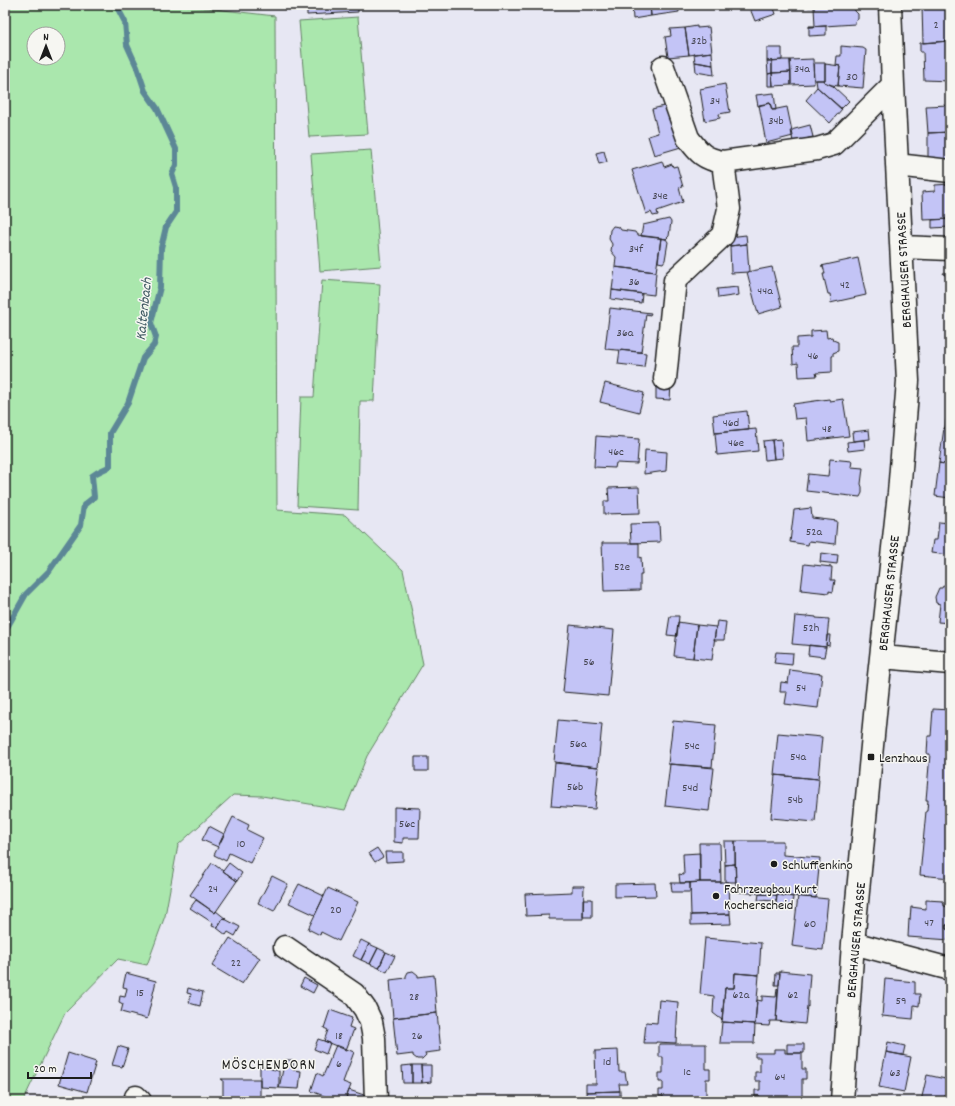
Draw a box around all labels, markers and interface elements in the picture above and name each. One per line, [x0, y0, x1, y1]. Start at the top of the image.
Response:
house number: 2 [933, 17, 939, 34]
north arrow [26, 26, 66, 66]
text: N [43, 30, 49, 46]
house number: 32b [691, 33, 707, 50]
house number: 34a [794, 61, 810, 78]
house number: 30 [846, 69, 858, 86]
house number: 34 [710, 93, 720, 110]
house number: 34b [768, 113, 784, 130]
house number: 34e [652, 188, 668, 205]
street label: BERGHAUSER STRASSE [892, 211, 918, 328]
house number: 34f [629, 241, 644, 258]
house number: 36 [628, 274, 640, 291]
water label: Kaltenbach [131, 276, 159, 342]
house number: 42 [840, 277, 850, 294]
house number: 44a [757, 283, 773, 300]
house number: 36a [617, 325, 634, 342]
house number: 46 [808, 348, 819, 365]
house number: 46d [723, 415, 739, 432]
house number: 48 [822, 421, 832, 438]
house number: 46e [728, 435, 744, 452]
house number: 46c [608, 444, 624, 461]
house number: 52a [806, 524, 823, 541]
street label: BERGHAUSER STRASSE [874, 534, 906, 652]
house number: 52e [614, 559, 630, 576]
house number: 52h [803, 620, 819, 637]
house number: 56 [583, 654, 595, 671]
house number: 54 [796, 680, 806, 697]
house number: 56a [569, 736, 587, 753]
house number: 54c [684, 738, 700, 755]
house number: 54a [790, 749, 806, 766]
place label: Lenzhaus [879, 749, 928, 769]
marker: Lenzhaus [866, 752, 876, 762]
house number: 56b [567, 779, 583, 796]
house number: 54d [682, 780, 698, 797]
house number: 54b [787, 792, 803, 809]
house number: 56c [399, 816, 415, 833]
house number: 10 [236, 836, 246, 853]
place label: Schluffenkino [782, 856, 853, 876]
marker: Schluffenkino [769, 859, 779, 869]
place label: Fahrzeugbau Kurt Kocherscheid [724, 880, 817, 916]
house number: 24 [208, 881, 218, 898]
street label: BERGHAUSER STRASSE [842, 881, 872, 999]
marker: Fahrzeugbau Kurt Kocherscheid [711, 891, 721, 901]
house number: 20 [330, 902, 342, 919]
house number: 47 [924, 915, 934, 932]
house number: 60 [804, 916, 816, 933]
house number: 22 [231, 955, 241, 972]
house number: 15 [136, 985, 144, 1002]
house number: 62a [733, 987, 750, 1004]
house number: 62 [787, 987, 799, 1004]
house number: 28 [409, 989, 419, 1006]
house number: 59 [895, 993, 907, 1010]
house number: 18 [335, 1028, 343, 1045]
house number: 26 [411, 1028, 423, 1045]
scale bar [28, 1054, 91, 1080]
house number: 1d [603, 1054, 611, 1071]
district label: MÖSCHENBORN [222, 1055, 316, 1077]
house number: 6 [336, 1056, 342, 1073]
text: 20 m [34, 1061, 57, 1078]
house number: 1c [683, 1064, 691, 1081]
house number: 63 [889, 1065, 901, 1082]
house number: 64 [775, 1069, 785, 1086]

